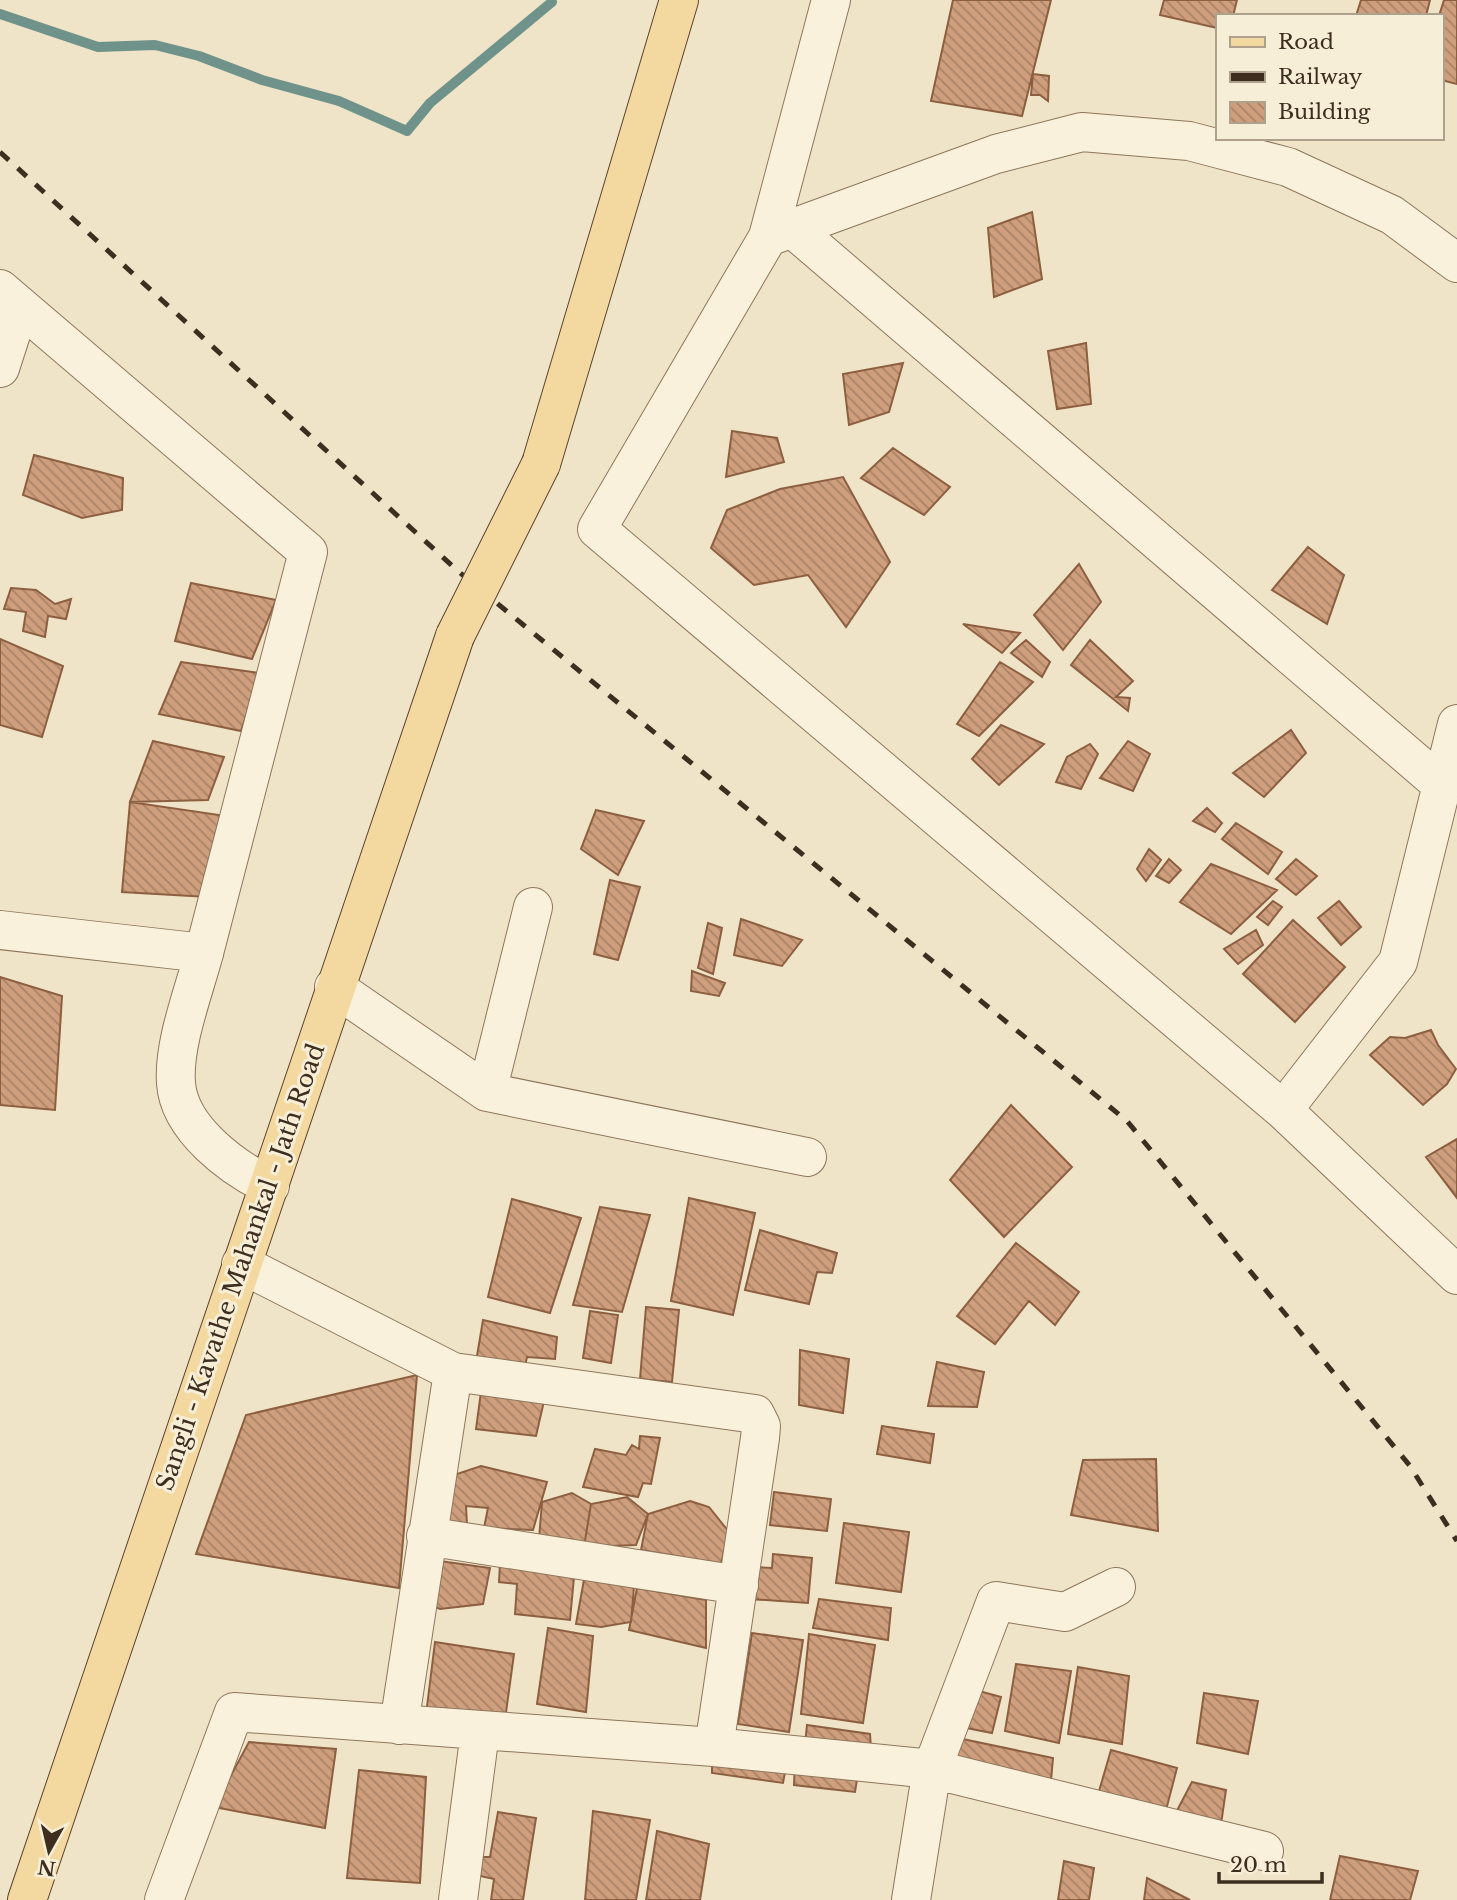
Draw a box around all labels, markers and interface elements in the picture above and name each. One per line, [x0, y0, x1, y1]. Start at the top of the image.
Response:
legend [1216, 14, 1443, 140]
text: Road [1278, 29, 1334, 55]
text: Railway [1278, 64, 1363, 90]
text: Building [1278, 99, 1371, 125]
street label: Sangli - Kavathe Mahankal - Jath Road [150, 1040, 330, 1494]
north arrow [14, 1816, 84, 1886]
scale bar [1219, 1840, 1322, 1884]
text: 20 m [1230, 1852, 1287, 1878]
text: N [36, 1855, 57, 1880]

